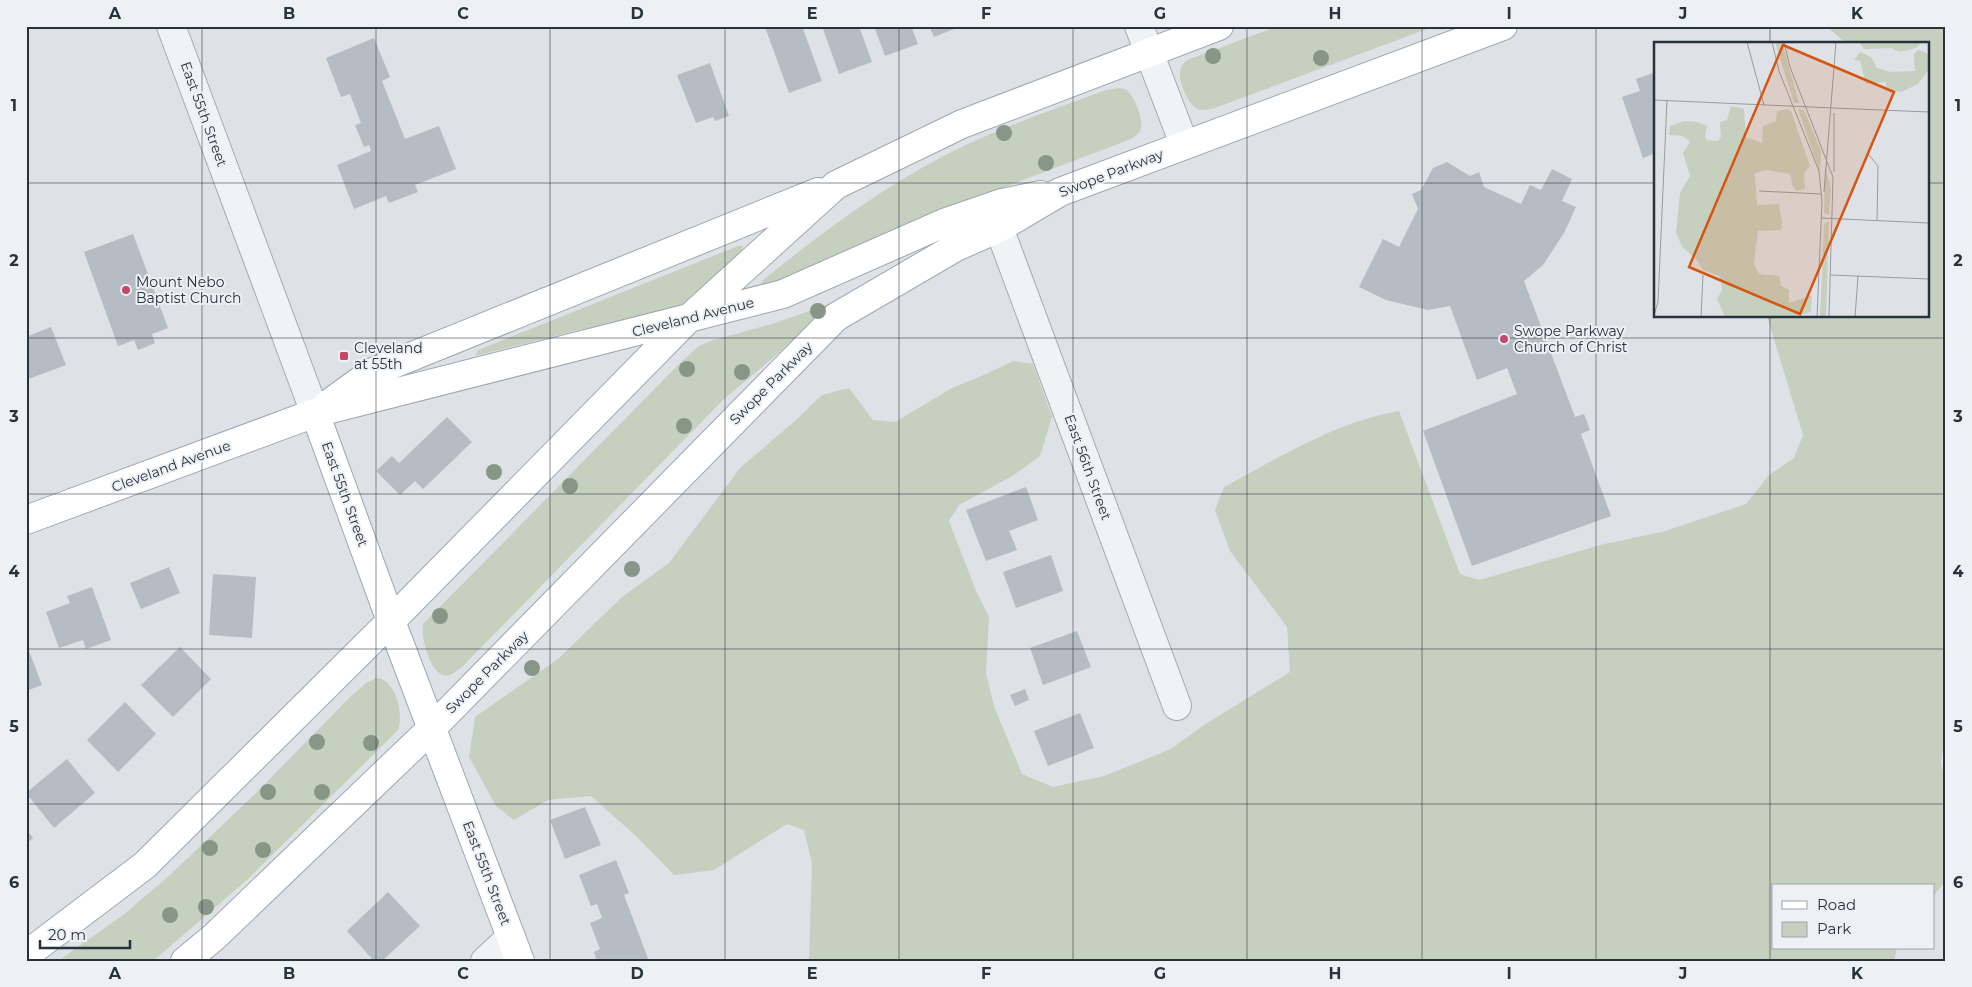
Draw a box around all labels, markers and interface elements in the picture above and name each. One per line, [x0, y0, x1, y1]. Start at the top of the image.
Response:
text: A [108, 4, 122, 23]
text: B [283, 4, 295, 23]
text: C [457, 4, 469, 23]
text: D [630, 4, 644, 23]
text: E [807, 4, 817, 23]
text: F [981, 4, 991, 23]
text: G [1154, 4, 1166, 23]
text: H [1329, 4, 1341, 23]
text: I [1506, 4, 1512, 23]
text: J [1678, 4, 1687, 23]
text: K [1851, 4, 1864, 23]
inset map [1654, 42, 1930, 318]
street label: East 55th Street [177, 59, 231, 169]
text: 1 [11, 96, 17, 115]
text: 1 [1955, 96, 1961, 115]
street label: Swope Parkway [1056, 145, 1166, 201]
text: 2 [9, 251, 19, 270]
text: 2 [1953, 251, 1963, 270]
place label: Mount Nebo Baptist Church [136, 273, 241, 307]
marker: Mount Nebo Baptist Church [120, 284, 132, 296]
street label: Cleveland Avenue [630, 293, 756, 341]
place label: Swope Parkway Church of Christ [1514, 322, 1628, 356]
marker: Swope Parkway Church of Christ [1498, 333, 1510, 345]
street label: Swope Parkway [726, 337, 817, 428]
place label: Cleveland at 55th [354, 339, 423, 373]
marker: Cleveland at 55th [338, 350, 350, 362]
text: 3 [8, 407, 19, 426]
text: 3 [1952, 407, 1963, 426]
street label: East 56th Street [1061, 412, 1116, 523]
street label: Cleveland Avenue [109, 436, 233, 496]
street label: East 55th Street [318, 439, 372, 549]
text: 4 [8, 562, 20, 581]
text: 4 [1952, 562, 1964, 581]
street label: Swope Parkway [442, 626, 533, 717]
text: 5 [9, 717, 19, 736]
text: 5 [1953, 717, 1963, 736]
street label: East 55th Street [459, 818, 515, 928]
text: 6 [9, 873, 19, 892]
text: 6 [1953, 873, 1963, 892]
legend [1772, 884, 1934, 950]
text: Road [1817, 895, 1856, 914]
scale bar [40, 917, 130, 949]
text: Park [1817, 919, 1851, 938]
text: 20 m [48, 925, 86, 944]
text: A [108, 964, 122, 983]
text: B [283, 964, 295, 983]
text: C [457, 964, 469, 983]
text: D [630, 964, 644, 983]
text: E [807, 964, 817, 983]
text: F [981, 964, 991, 983]
text: G [1154, 964, 1166, 983]
text: H [1329, 964, 1341, 983]
text: I [1506, 964, 1512, 983]
text: J [1678, 964, 1687, 983]
text: K [1851, 964, 1864, 983]

